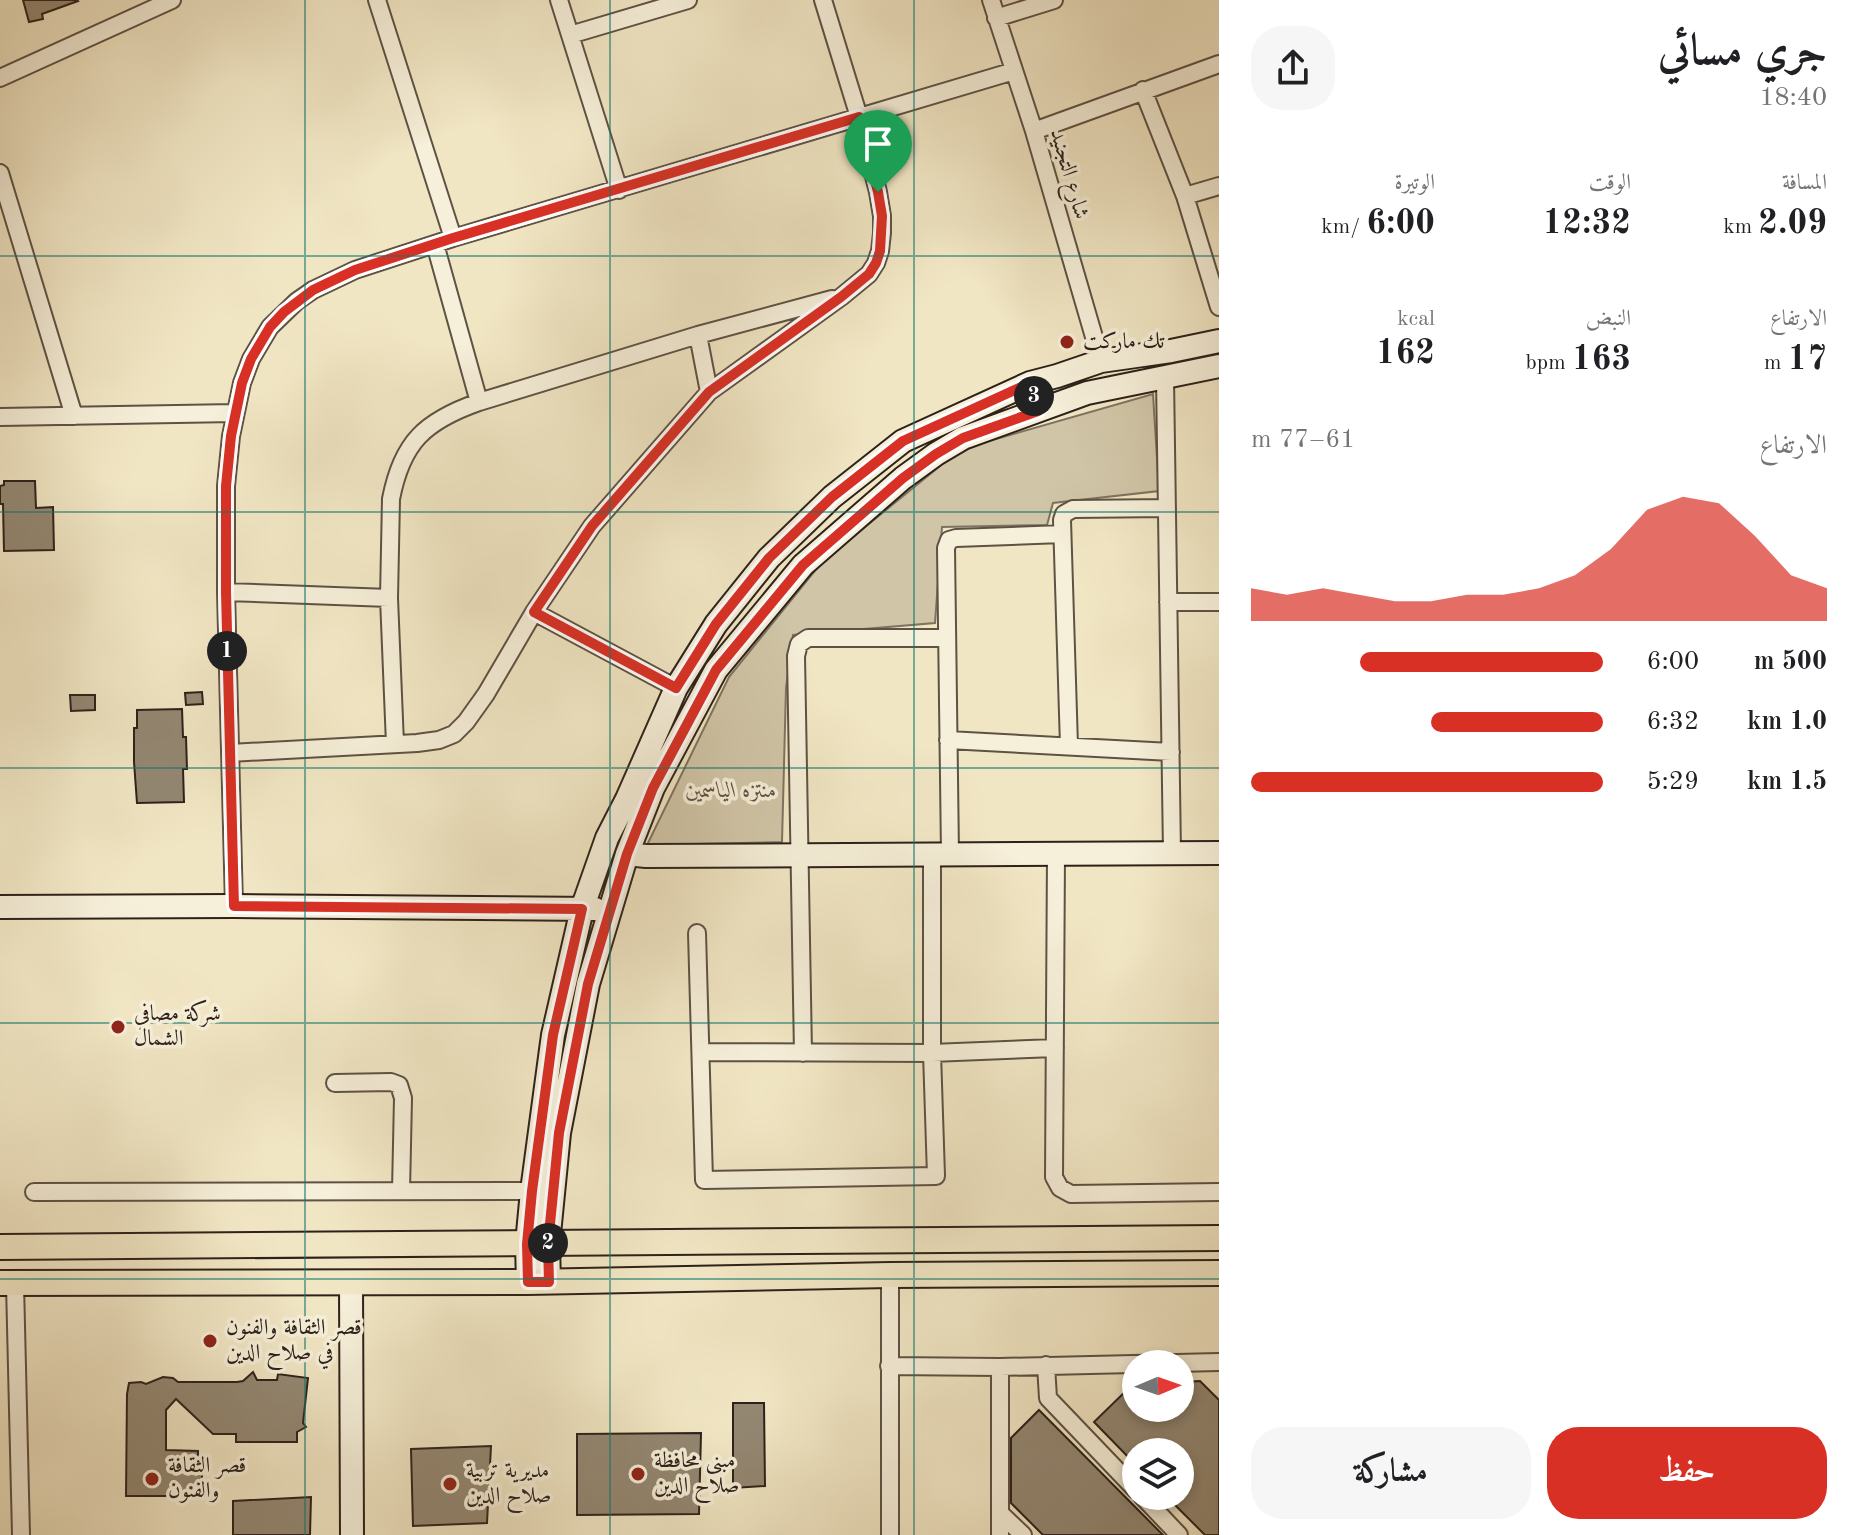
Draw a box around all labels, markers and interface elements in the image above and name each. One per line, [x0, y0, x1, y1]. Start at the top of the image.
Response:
button: share [1251, 26, 1335, 110]
text: جري مسائي [1658, 30, 1827, 74]
text: 18:40 [1759, 85, 1827, 111]
pin [844, 110, 912, 192]
icon: arrive [856, 122, 900, 166]
street label: شارع التجنيد [1040, 126, 1092, 223]
text: الوتيرة [1394, 172, 1435, 194]
text: الوقت [1589, 172, 1631, 194]
text: المسافة [1782, 172, 1827, 194]
text: 6:00 [1366, 207, 1435, 241]
text: 12:32 [1543, 207, 1631, 241]
text: 2.09 [1758, 207, 1827, 241]
text: /km [1321, 216, 1366, 238]
text: km [1723, 216, 1758, 238]
text: kcal [1397, 308, 1435, 330]
text: النبض [1586, 308, 1631, 330]
text: الارتفاع [1770, 308, 1827, 330]
place label: تك ماركت [1083, 331, 1165, 354]
marker: تك ماركت [1058, 333, 1076, 351]
text: 162 [1376, 337, 1435, 371]
text: 163 [1572, 343, 1631, 377]
text: 17 [1788, 343, 1827, 377]
text: bpm [1526, 352, 1572, 374]
text: m [1764, 352, 1788, 374]
pin: 3 [1014, 376, 1054, 416]
text: 3 [1028, 385, 1040, 407]
text: 61–77 m [1251, 427, 1355, 453]
text: الارتفاع [1760, 433, 1827, 459]
pin: 1 [207, 631, 247, 671]
text: 1 [221, 640, 233, 662]
text: 6:00 [1646, 649, 1699, 675]
text: 500 m [1754, 649, 1827, 675]
text: 6:32 [1646, 709, 1699, 735]
text: 1.0 km [1747, 709, 1827, 735]
text: 5:29 [1646, 769, 1699, 795]
text: 1.5 km [1747, 769, 1827, 795]
park label: منتزه الياسمين [685, 780, 777, 803]
place label: شركة مصافي الشمال [134, 999, 221, 1050]
marker: شركة مصافي الشمال [109, 1018, 127, 1036]
pin: 2 [528, 1223, 568, 1263]
text: 2 [542, 1232, 554, 1254]
place label: قصر الثقافة والفنون في صلاح الدين [226, 1317, 362, 1371]
marker: قصر الثقافة والفنون في صلاح الدين [201, 1332, 219, 1350]
north arrow [1122, 1350, 1194, 1422]
map controls [1122, 1350, 1194, 1510]
button: مشاركة [1251, 1427, 1531, 1519]
button: حفظ [1547, 1427, 1827, 1519]
button: layers [1122, 1438, 1194, 1510]
place label: مبنى محافظة صلاح الدين [654, 1450, 739, 1504]
place label: قصر الثقافة والفنون [168, 1455, 246, 1503]
place label: مديرية تربية صلاح الدين [466, 1460, 551, 1514]
marker: مبنى محافظة صلاح الدين [629, 1465, 647, 1483]
marker: قصر الثقافة والفنون [143, 1470, 161, 1488]
marker: مديرية تربية صلاح الدين [441, 1475, 459, 1493]

